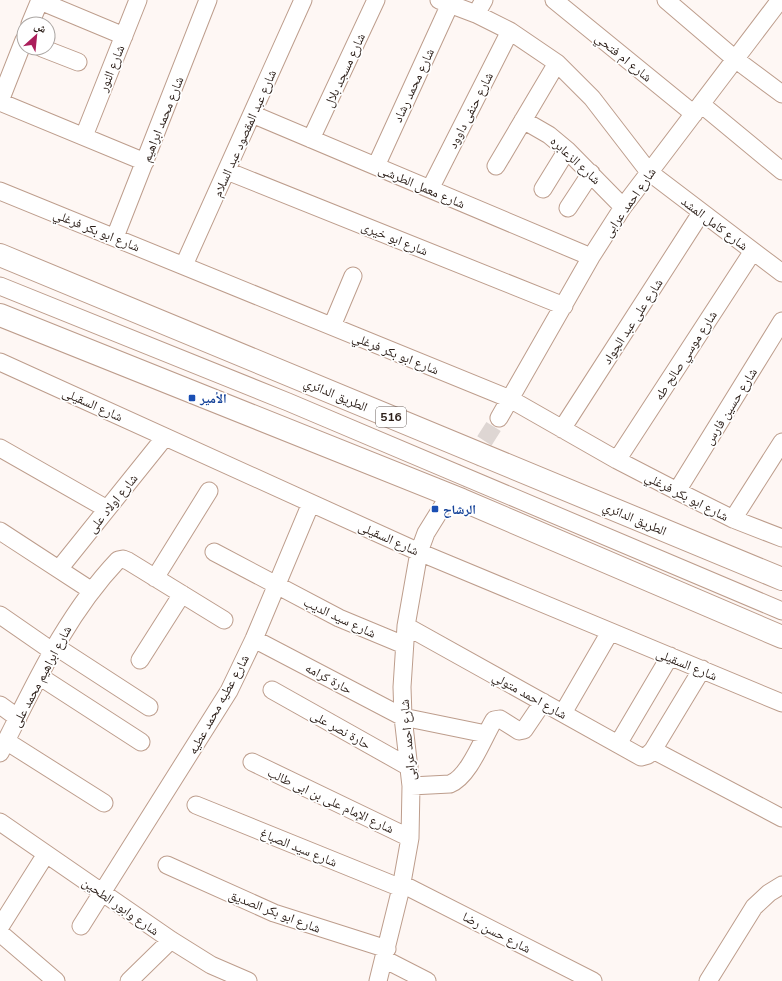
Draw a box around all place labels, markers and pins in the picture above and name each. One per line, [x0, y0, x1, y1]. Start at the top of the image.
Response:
place label: الأمير [199, 390, 227, 408]
marker: الأمير [187, 393, 197, 403]
place label: الرشاح [443, 501, 476, 519]
marker: الرشاح [430, 504, 440, 514]

